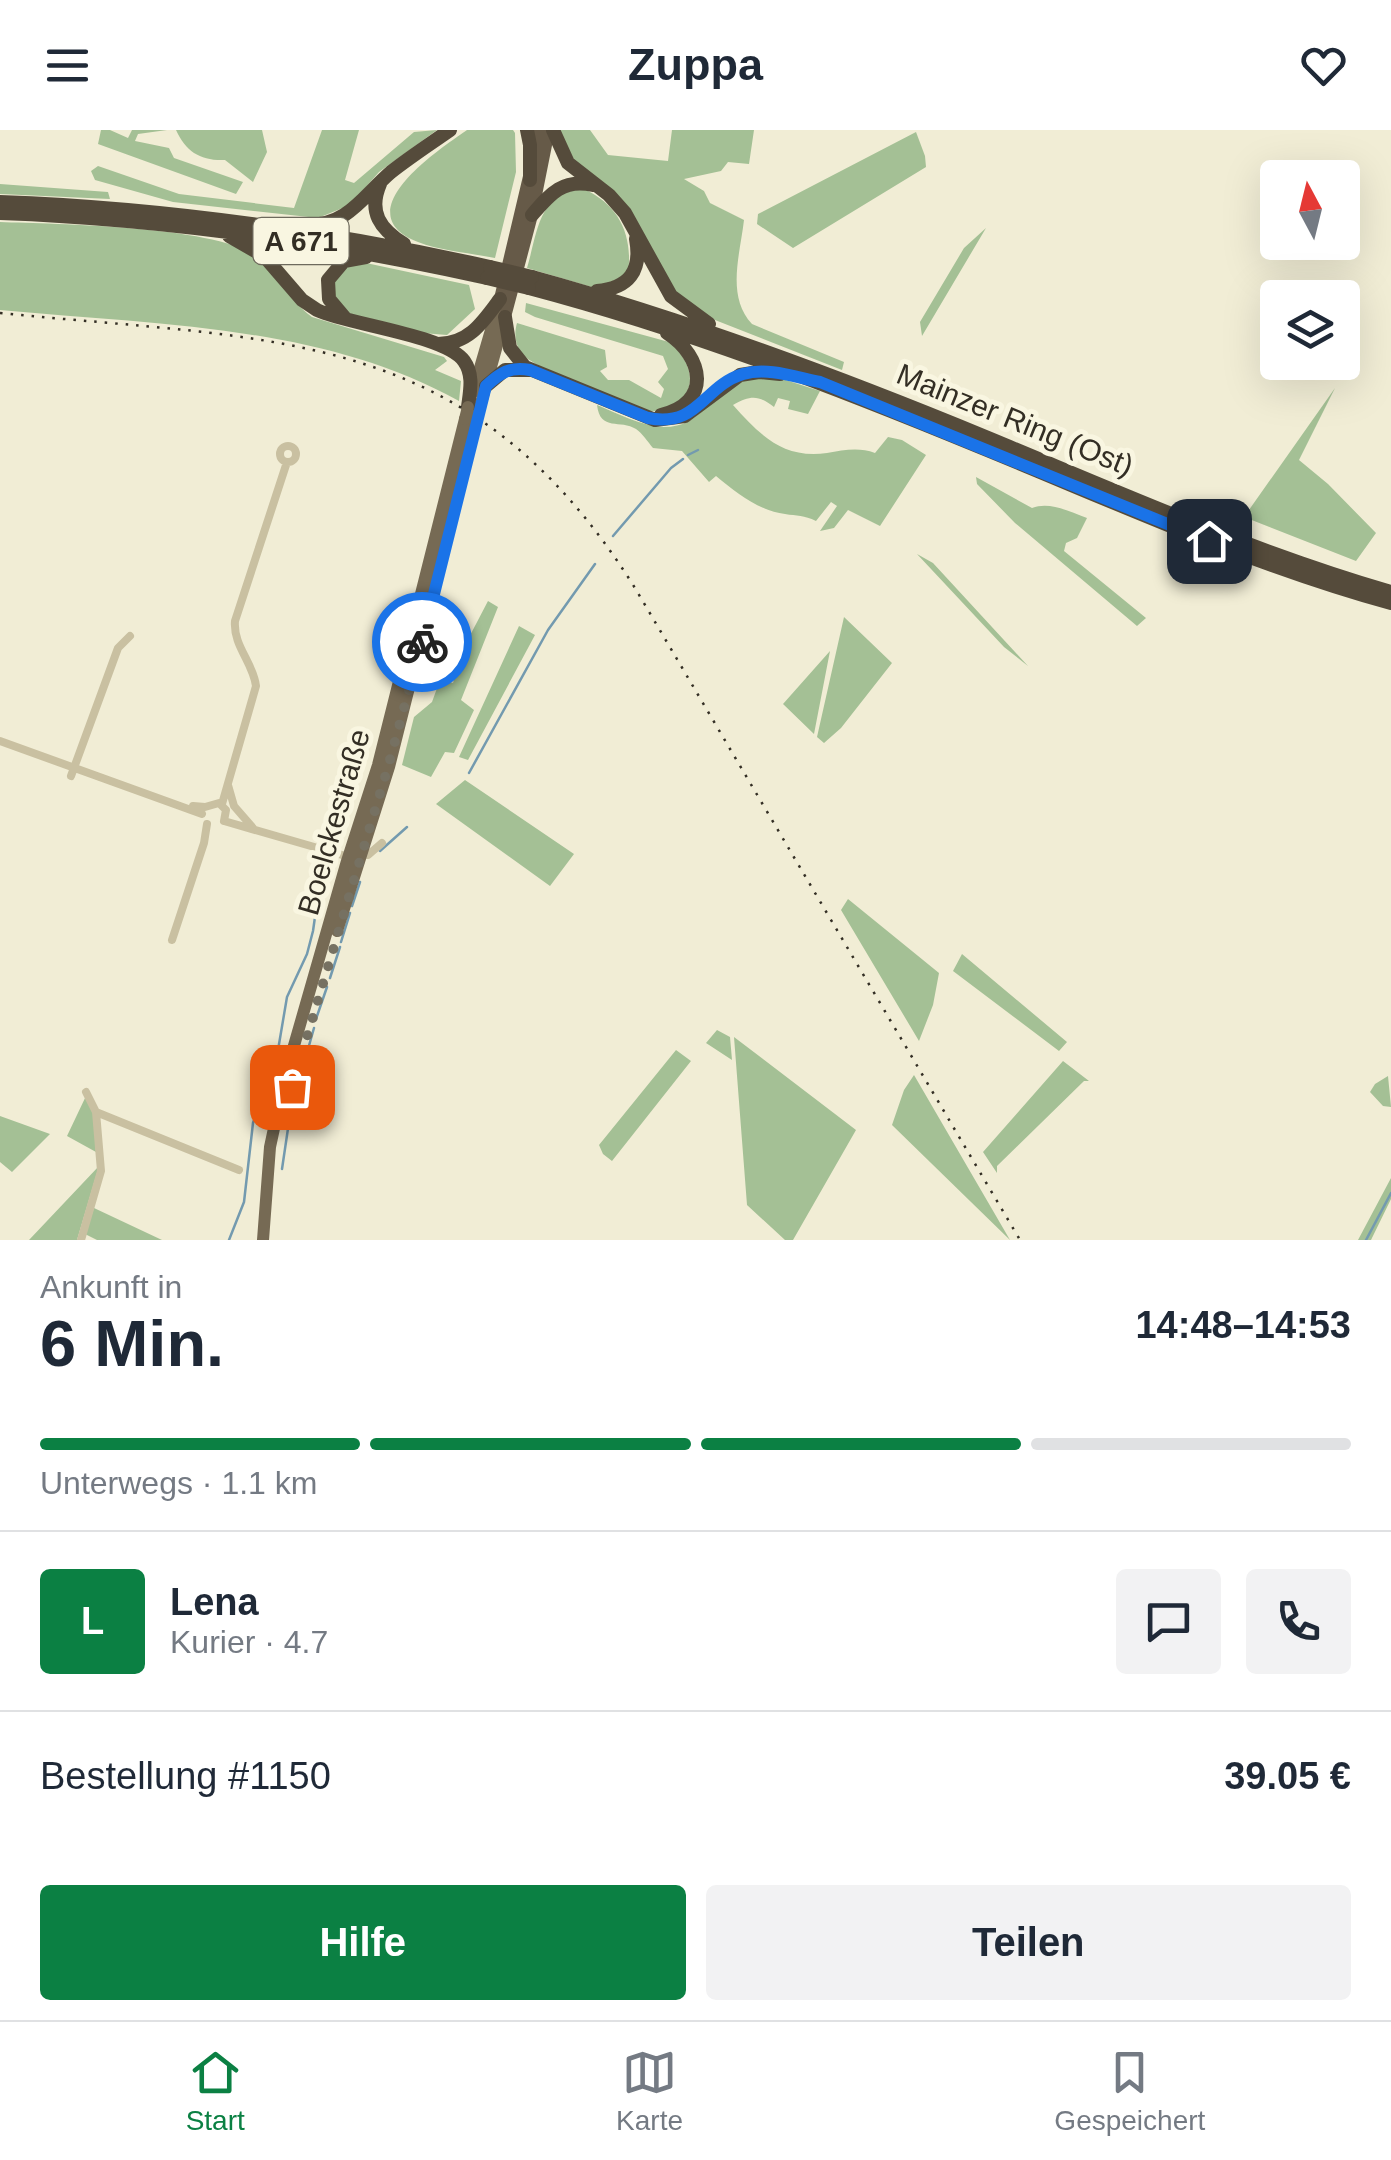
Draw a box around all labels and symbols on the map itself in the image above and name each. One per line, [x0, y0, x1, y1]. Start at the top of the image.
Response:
north arrow [1260, 160, 1360, 260]
road number: A 671 [254, 218, 348, 264]
street label: Mainzer Ring (Ost) [892, 357, 1138, 482]
pin [1167, 499, 1252, 584]
courier [372, 592, 472, 692]
street label: Boelckestraße [291, 725, 376, 919]
pin [250, 1045, 335, 1130]

